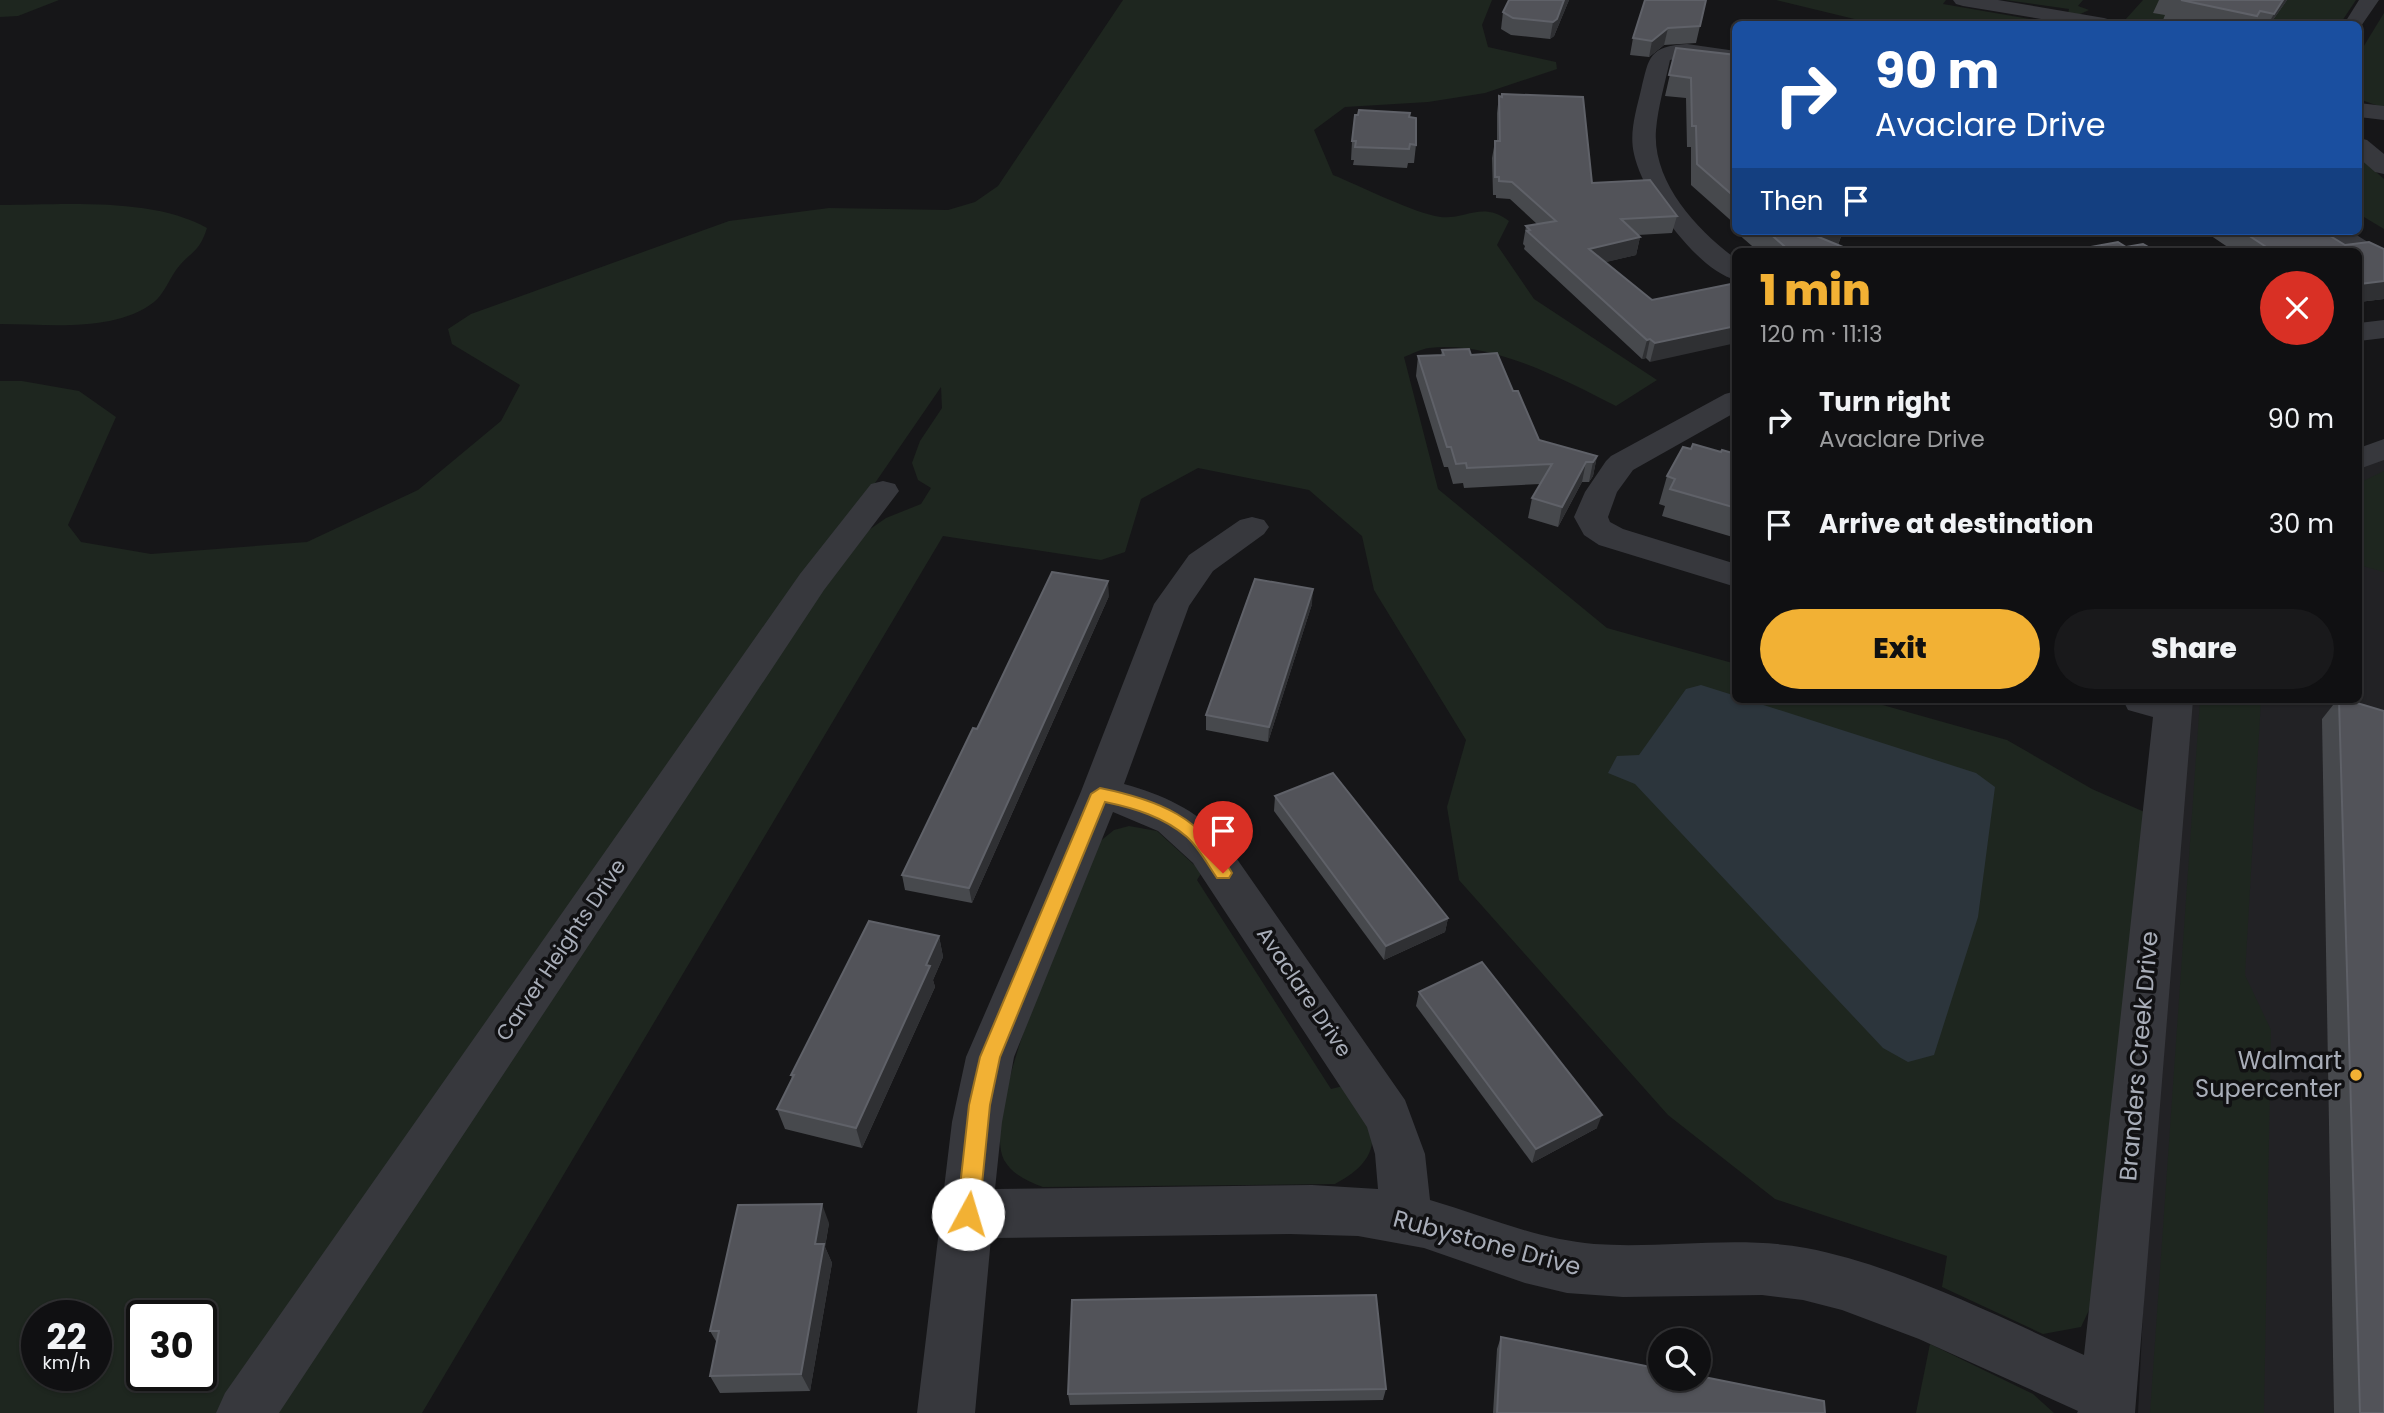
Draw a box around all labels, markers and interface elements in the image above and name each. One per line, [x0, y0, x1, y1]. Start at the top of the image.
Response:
text: 90 m [1875, 37, 1999, 105]
icon: right [1760, 49, 1851, 140]
text: Avaclare Drive [1875, 102, 2106, 147]
icon: arrive [1837, 182, 1875, 220]
text: Then [1760, 183, 1823, 219]
text: 1 min [1760, 261, 1871, 320]
button: close [2260, 271, 2334, 345]
text: 120 m · 11:13 [1760, 318, 1883, 350]
text: Turn right [1819, 384, 1951, 420]
icon: right [1760, 401, 1798, 439]
text: 90 m [2268, 401, 2334, 437]
text: Avaclare Drive [1819, 423, 1985, 455]
icon: arrive [1760, 506, 1798, 544]
text: Arrive at destination [1819, 506, 2094, 542]
text: 30 m [2269, 506, 2334, 542]
button: Exit [1760, 609, 2040, 689]
button: Share [2054, 609, 2334, 689]
pin [1193, 801, 1253, 873]
icon: arrive [1204, 812, 1242, 850]
street label: Carver Heights Drive [489, 853, 632, 1046]
street label: Avaclare Drive [1250, 921, 1359, 1063]
street label: Branders Creek Drive [2111, 930, 2166, 1182]
place label: Walmart Supercenter [2195, 1044, 2342, 1105]
marker: Walmart Supercenter [2348, 1067, 2364, 1083]
position arrow [931, 1177, 1005, 1251]
street label: Rubystone Drive [1390, 1202, 1585, 1283]
speed limit sign: 30 [126, 1300, 217, 1391]
text: 22 [47, 1312, 86, 1361]
map controls [1648, 1328, 1711, 1391]
button: search [1648, 1328, 1711, 1391]
text: km/h [43, 1350, 90, 1375]

